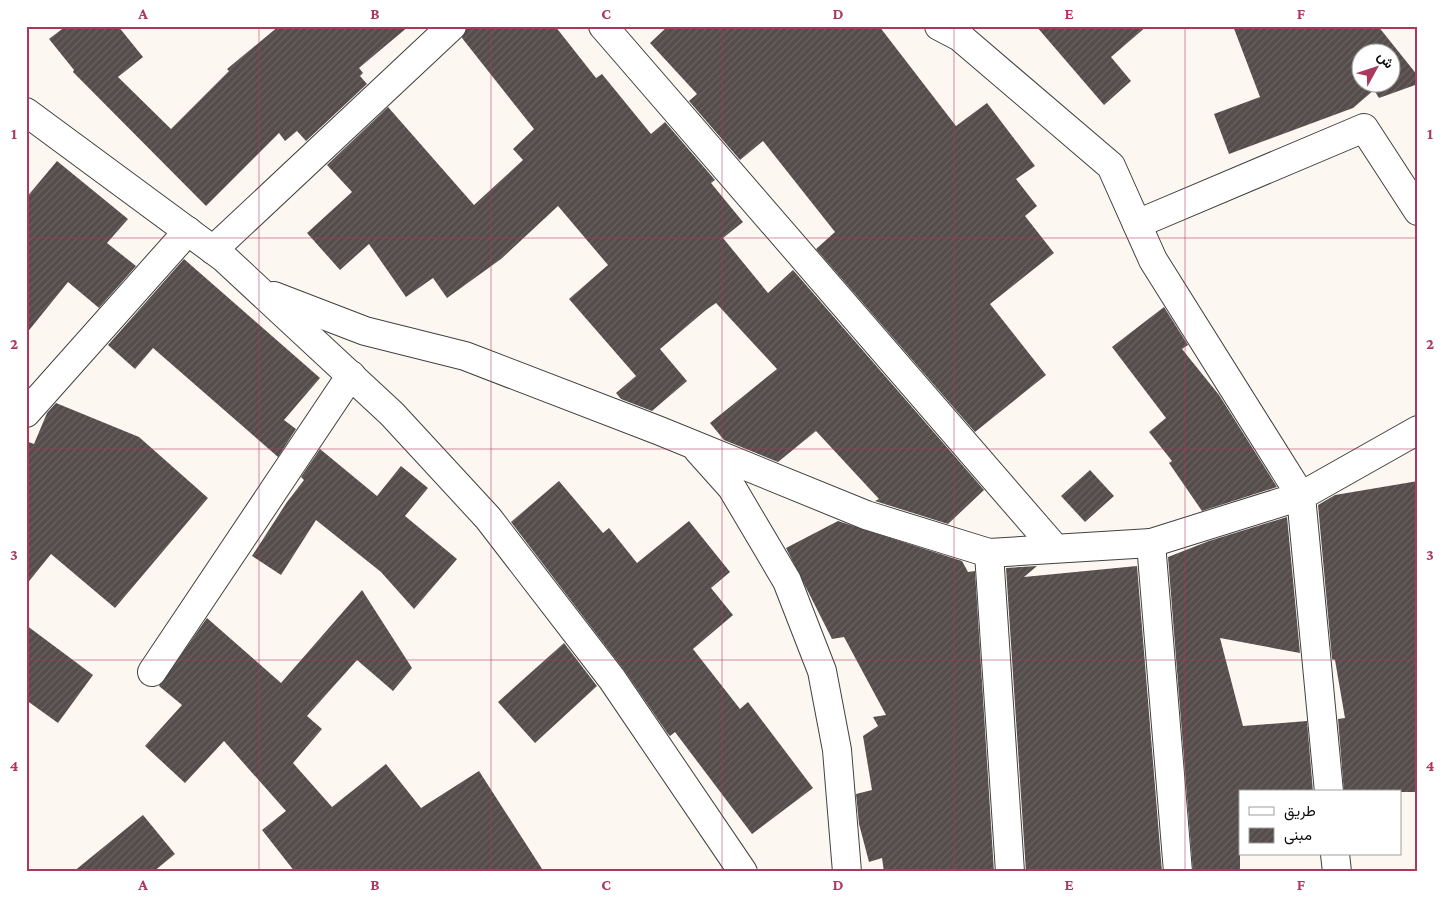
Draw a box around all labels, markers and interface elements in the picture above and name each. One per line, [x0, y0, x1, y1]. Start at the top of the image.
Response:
text: A [137, 5, 148, 22]
text: B [370, 5, 380, 22]
text: C [601, 5, 611, 22]
text: D [832, 5, 844, 22]
text: E [1064, 5, 1074, 22]
text: F [1297, 5, 1306, 22]
north arrow [1352, 42, 1402, 92]
text: ش [1374, 48, 1398, 72]
text: 1 [11, 125, 17, 142]
text: 1 [1427, 125, 1433, 142]
text: 2 [10, 335, 18, 352]
text: 2 [1426, 335, 1434, 352]
text: 3 [10, 546, 18, 563]
text: 3 [1426, 546, 1434, 563]
text: 4 [10, 757, 19, 774]
text: 4 [1426, 757, 1435, 774]
legend [1239, 790, 1402, 856]
text: طريق [1284, 803, 1316, 821]
text: مبنى [1284, 827, 1312, 845]
text: A [137, 876, 148, 893]
text: B [370, 876, 380, 893]
text: C [601, 876, 611, 893]
text: D [832, 876, 844, 893]
text: E [1064, 876, 1074, 893]
text: F [1297, 876, 1306, 893]

